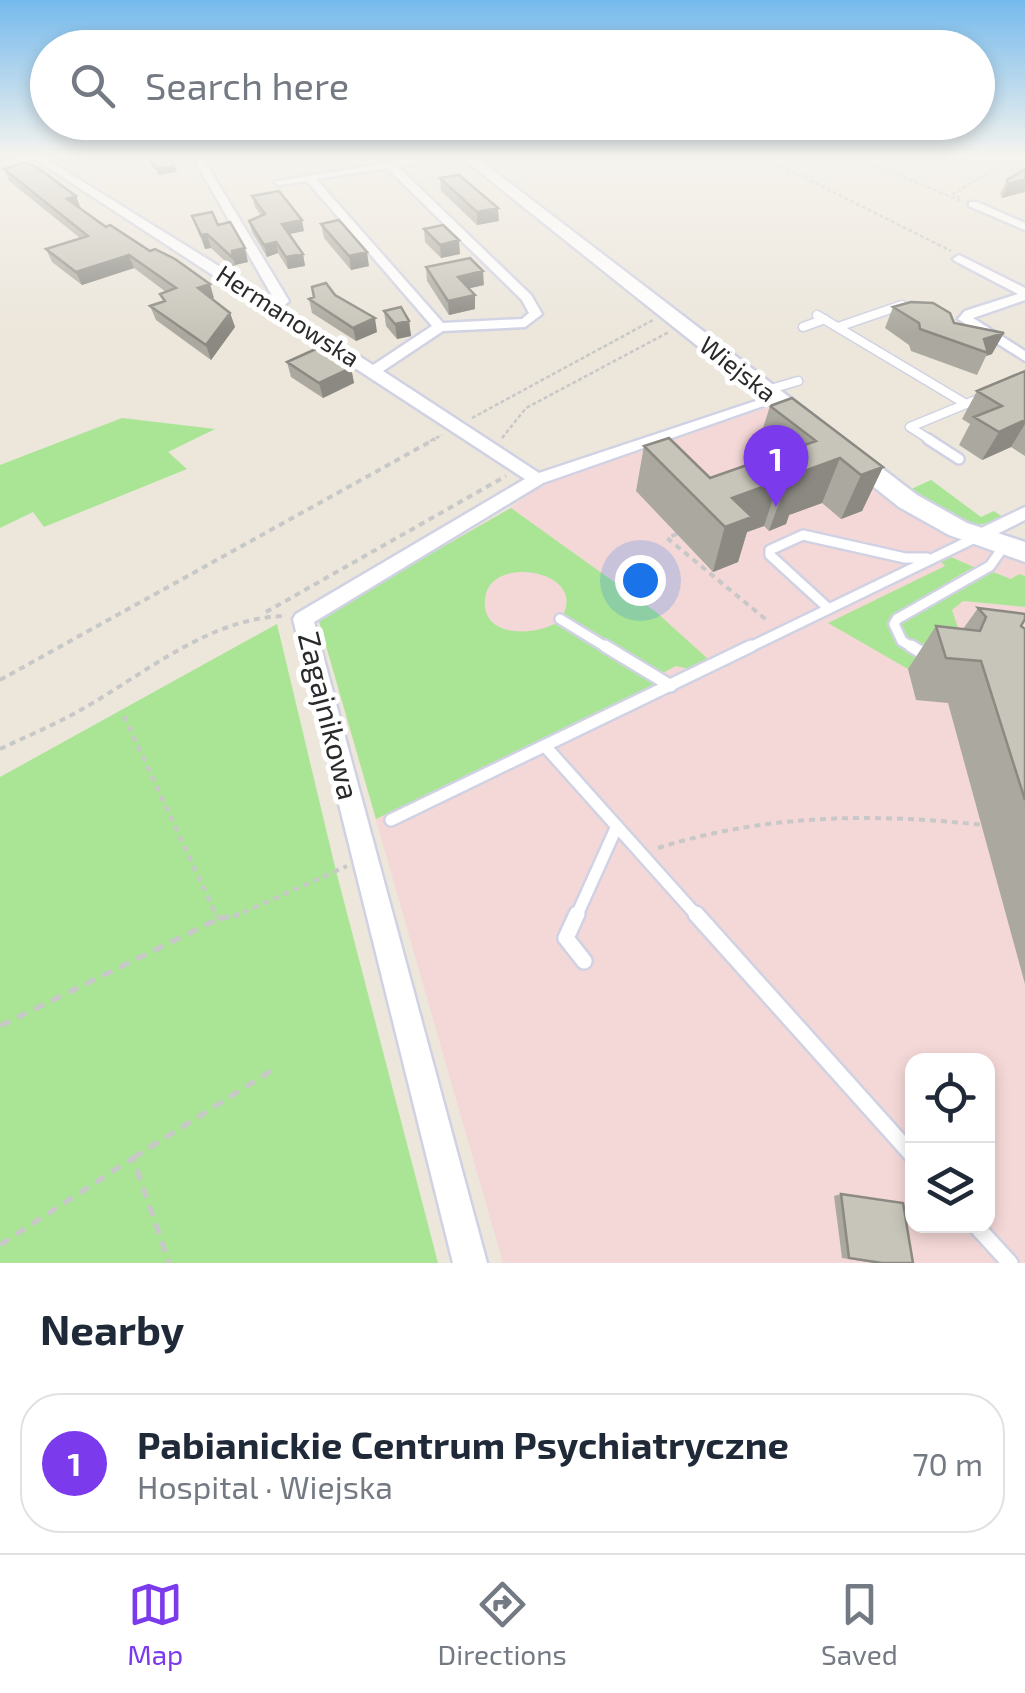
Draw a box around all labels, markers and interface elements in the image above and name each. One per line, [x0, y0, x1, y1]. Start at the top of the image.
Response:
search box [30, 30, 995, 140]
icon: search [65, 58, 120, 113]
text: Search here [145, 62, 349, 108]
street label: Hermanowska [212, 258, 366, 372]
street label: Wiejska [694, 329, 783, 407]
pin: 1 [744, 424, 808, 507]
your location [615, 555, 666, 606]
street label: Zagajnikowa [292, 628, 368, 803]
map controls [905, 1053, 995, 1233]
button: locate [905, 1053, 995, 1143]
button: layers [905, 1143, 995, 1233]
text: Nearby [40, 1303, 184, 1353]
text: Pabianickie Centrum Psychiatryczne [137, 1421, 789, 1467]
text: 1 [68, 1444, 81, 1482]
text: 70 m [912, 1444, 983, 1482]
text: Hospital · Wiejska [137, 1467, 393, 1505]
tab: Map [127, 1577, 183, 1671]
tab: Directions [438, 1577, 567, 1671]
tab: Saved [821, 1577, 898, 1671]

